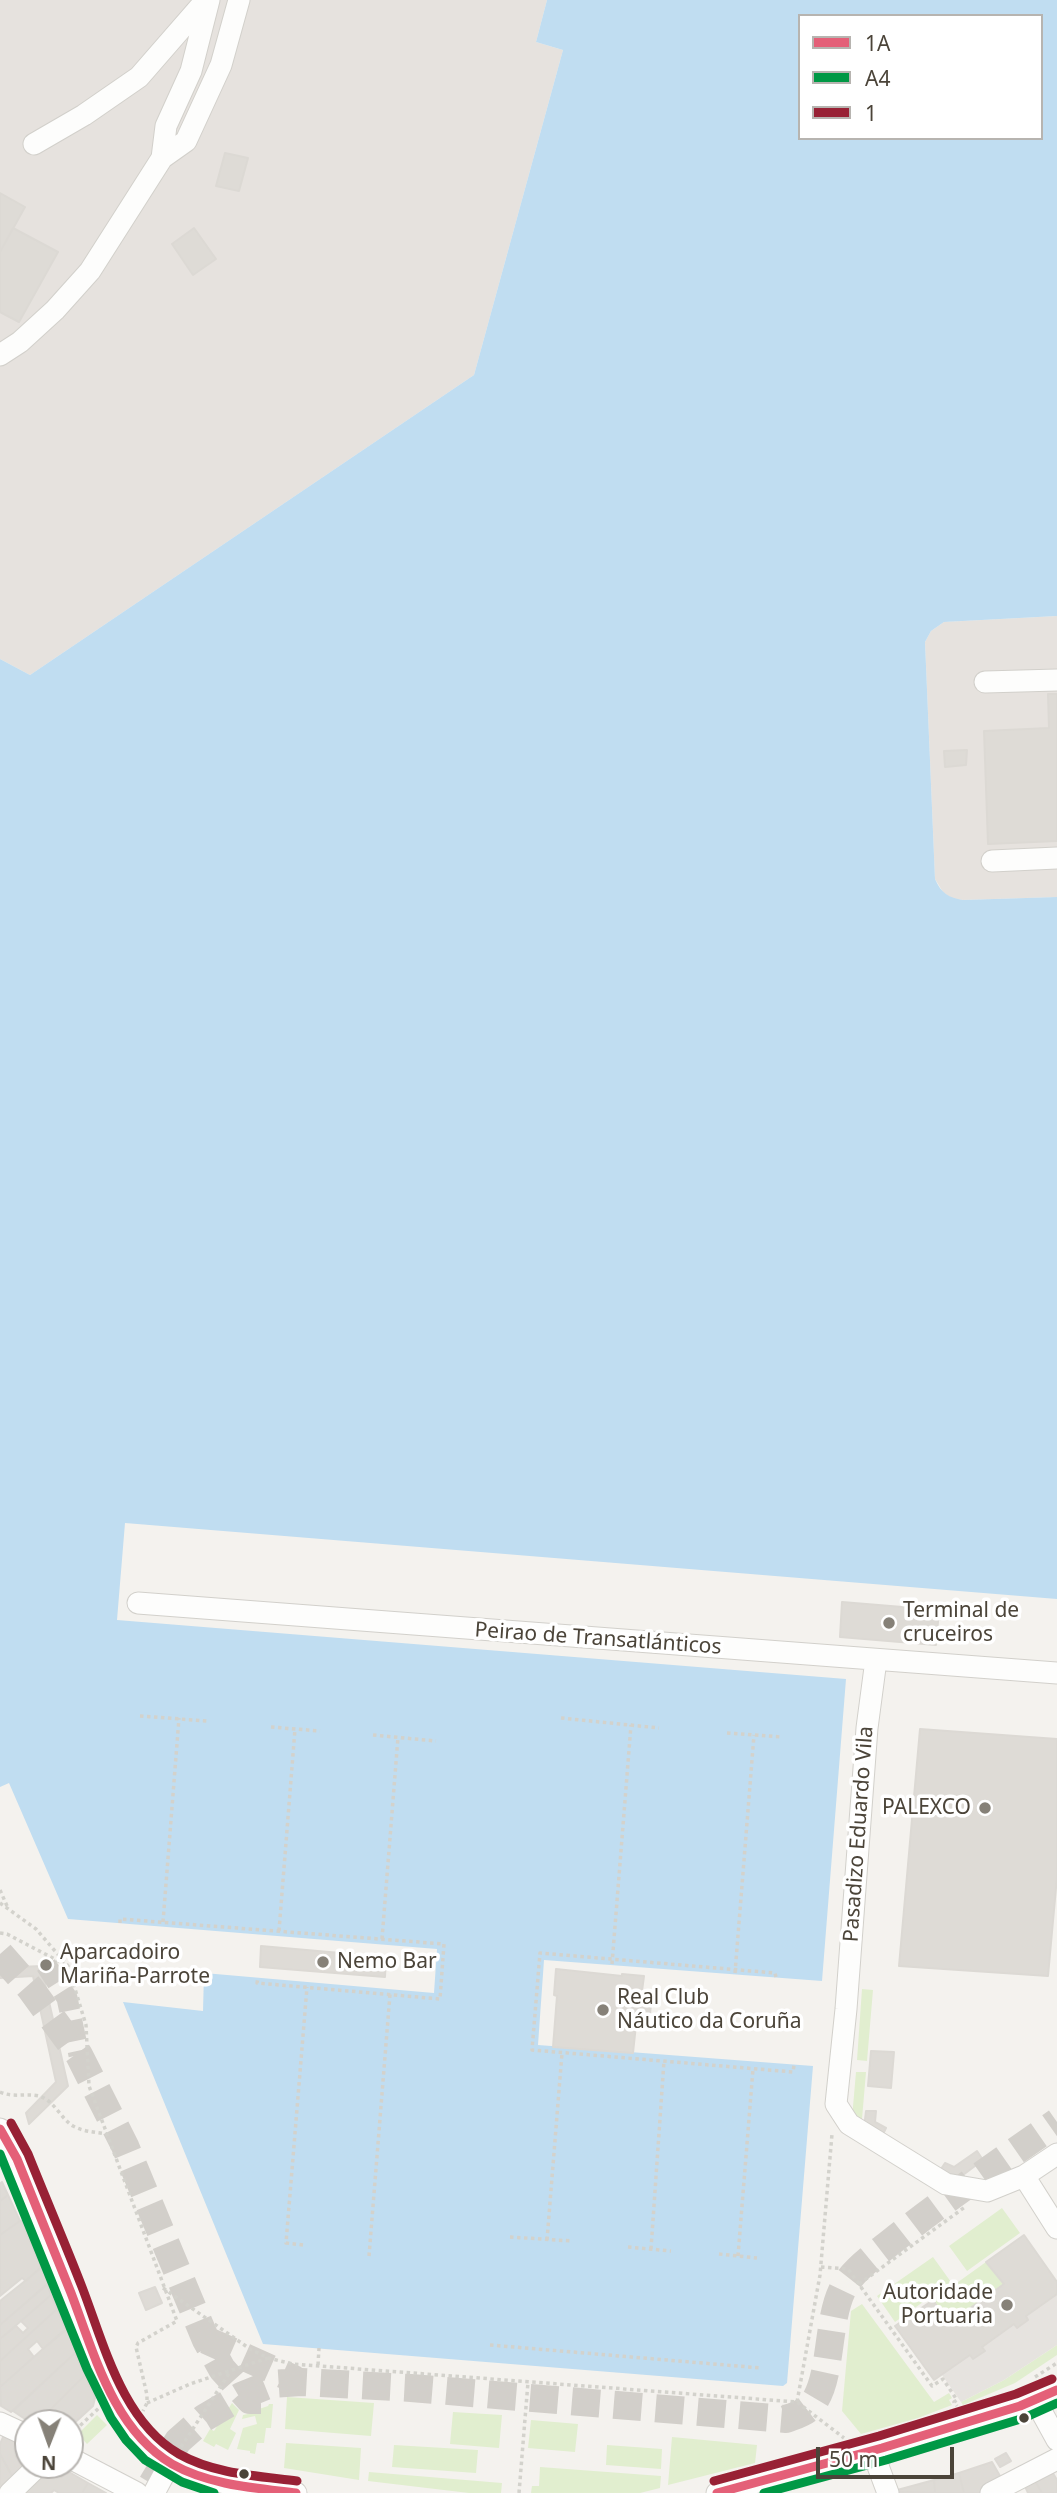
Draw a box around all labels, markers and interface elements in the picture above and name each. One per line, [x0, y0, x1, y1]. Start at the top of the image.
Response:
legend [798, 14, 1043, 140]
text: 1A [865, 29, 890, 57]
text: A4 [865, 64, 890, 92]
text: 1 [865, 99, 877, 127]
place label: Terminal de cruceiros [903, 1598, 1019, 1648]
marker: Terminal de cruceiros [881, 1615, 897, 1631]
street label: Peirao de Transatlánticos [474, 1618, 722, 1660]
street label: Pasadizo Eduardo Vila [839, 1725, 879, 1943]
place label: PALEXCO [882, 1795, 971, 1821]
marker: PALEXCO [977, 1800, 993, 1816]
place label: Aparcadoiro Mariña-Parrote [60, 1940, 210, 1990]
place label: Nemo Bar [337, 1949, 437, 1975]
marker: Nemo Bar [315, 1954, 331, 1970]
marker: Aparcadoiro Mariña-Parrote [38, 1957, 54, 1973]
place label: Real Club Náutico da Coruña [617, 1985, 802, 2035]
marker: Real Club Náutico da Coruña [595, 2002, 611, 2018]
place label: Autoridade Portuaria [883, 2280, 993, 2330]
marker: Autoridade Portuaria [999, 2297, 1015, 2313]
north arrow [14, 2409, 84, 2479]
unlabelled marker [1017, 2411, 1031, 2425]
scale bar [819, 2434, 957, 2478]
text: 50 m [829, 2445, 878, 2473]
text: N [41, 2450, 57, 2476]
unlabelled marker [237, 2467, 251, 2481]

